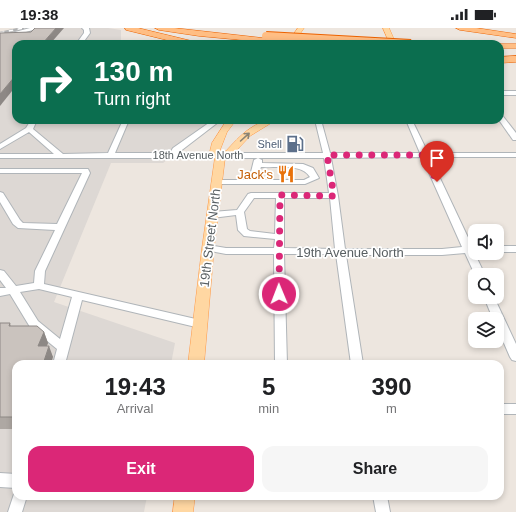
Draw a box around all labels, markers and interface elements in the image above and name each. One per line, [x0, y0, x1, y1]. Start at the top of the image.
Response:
text: 19:38 [20, 6, 58, 23]
icon: right [28, 56, 80, 108]
text: 130 m [94, 56, 173, 87]
text: Turn right [94, 89, 170, 109]
one-way arrow [240, 132, 250, 141]
fuel station icon: Shell [285, 134, 305, 154]
place label: Shell [258, 138, 282, 150]
pin [420, 141, 454, 182]
icon: arrive [426, 147, 448, 169]
street label: 18th Avenue North [153, 149, 243, 161]
restaurant icon: Jack's [276, 164, 296, 184]
place label: Jack's [237, 167, 273, 182]
street label: 19th Street North [197, 188, 223, 288]
map controls [468, 224, 504, 348]
button: sound [468, 224, 504, 260]
street label: 19th Avenue North [296, 245, 404, 260]
button: search [468, 268, 504, 304]
position arrow [258, 273, 300, 315]
button: layers [468, 312, 504, 348]
text: 19:43 [104, 373, 166, 400]
text: 5 [262, 373, 275, 400]
text: 390 [372, 373, 412, 400]
text: Arrival [117, 401, 154, 416]
text: min [258, 401, 279, 416]
text: m [386, 401, 397, 416]
button: Exit [28, 446, 254, 492]
button: Share [262, 446, 488, 492]

